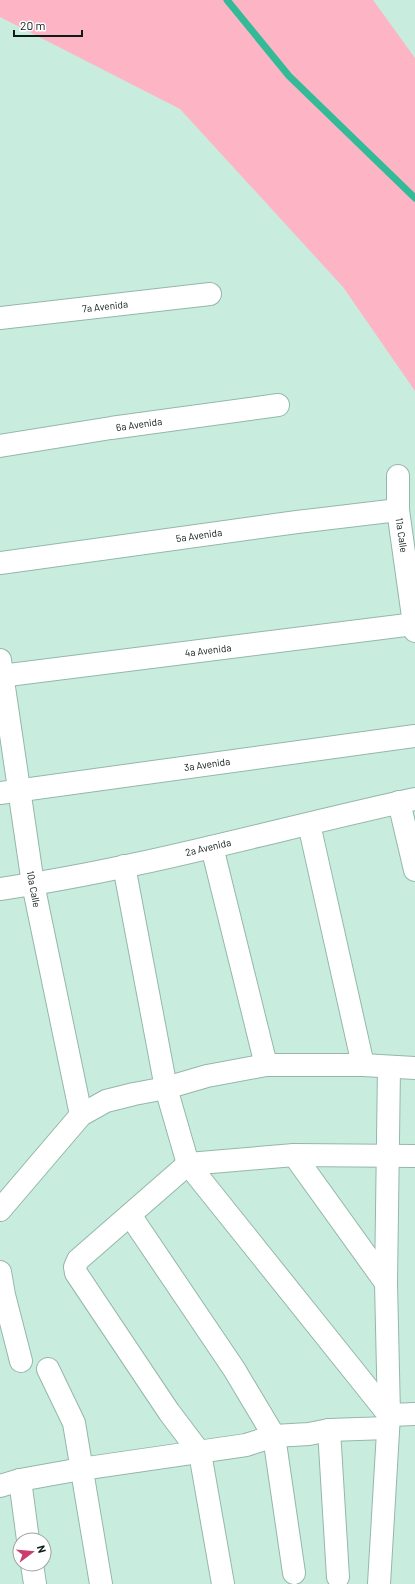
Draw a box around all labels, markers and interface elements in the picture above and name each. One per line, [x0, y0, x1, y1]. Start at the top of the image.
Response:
scale bar [14, 12, 82, 38]
text: 20 m [20, 18, 46, 32]
street label: 7a Avenida [81, 298, 129, 314]
street label: 6a Avenida [115, 415, 163, 433]
street label: 11a Calle [394, 517, 410, 553]
street label: 5a Avenida [175, 526, 223, 544]
street label: 4a Avenida [184, 641, 232, 659]
street label: 3a Avenida [183, 755, 231, 773]
street label: 2a Avenida [184, 836, 232, 858]
street label: 10a Calle [25, 870, 43, 908]
north arrow [12, 1532, 52, 1572]
text: N [35, 1544, 49, 1554]

